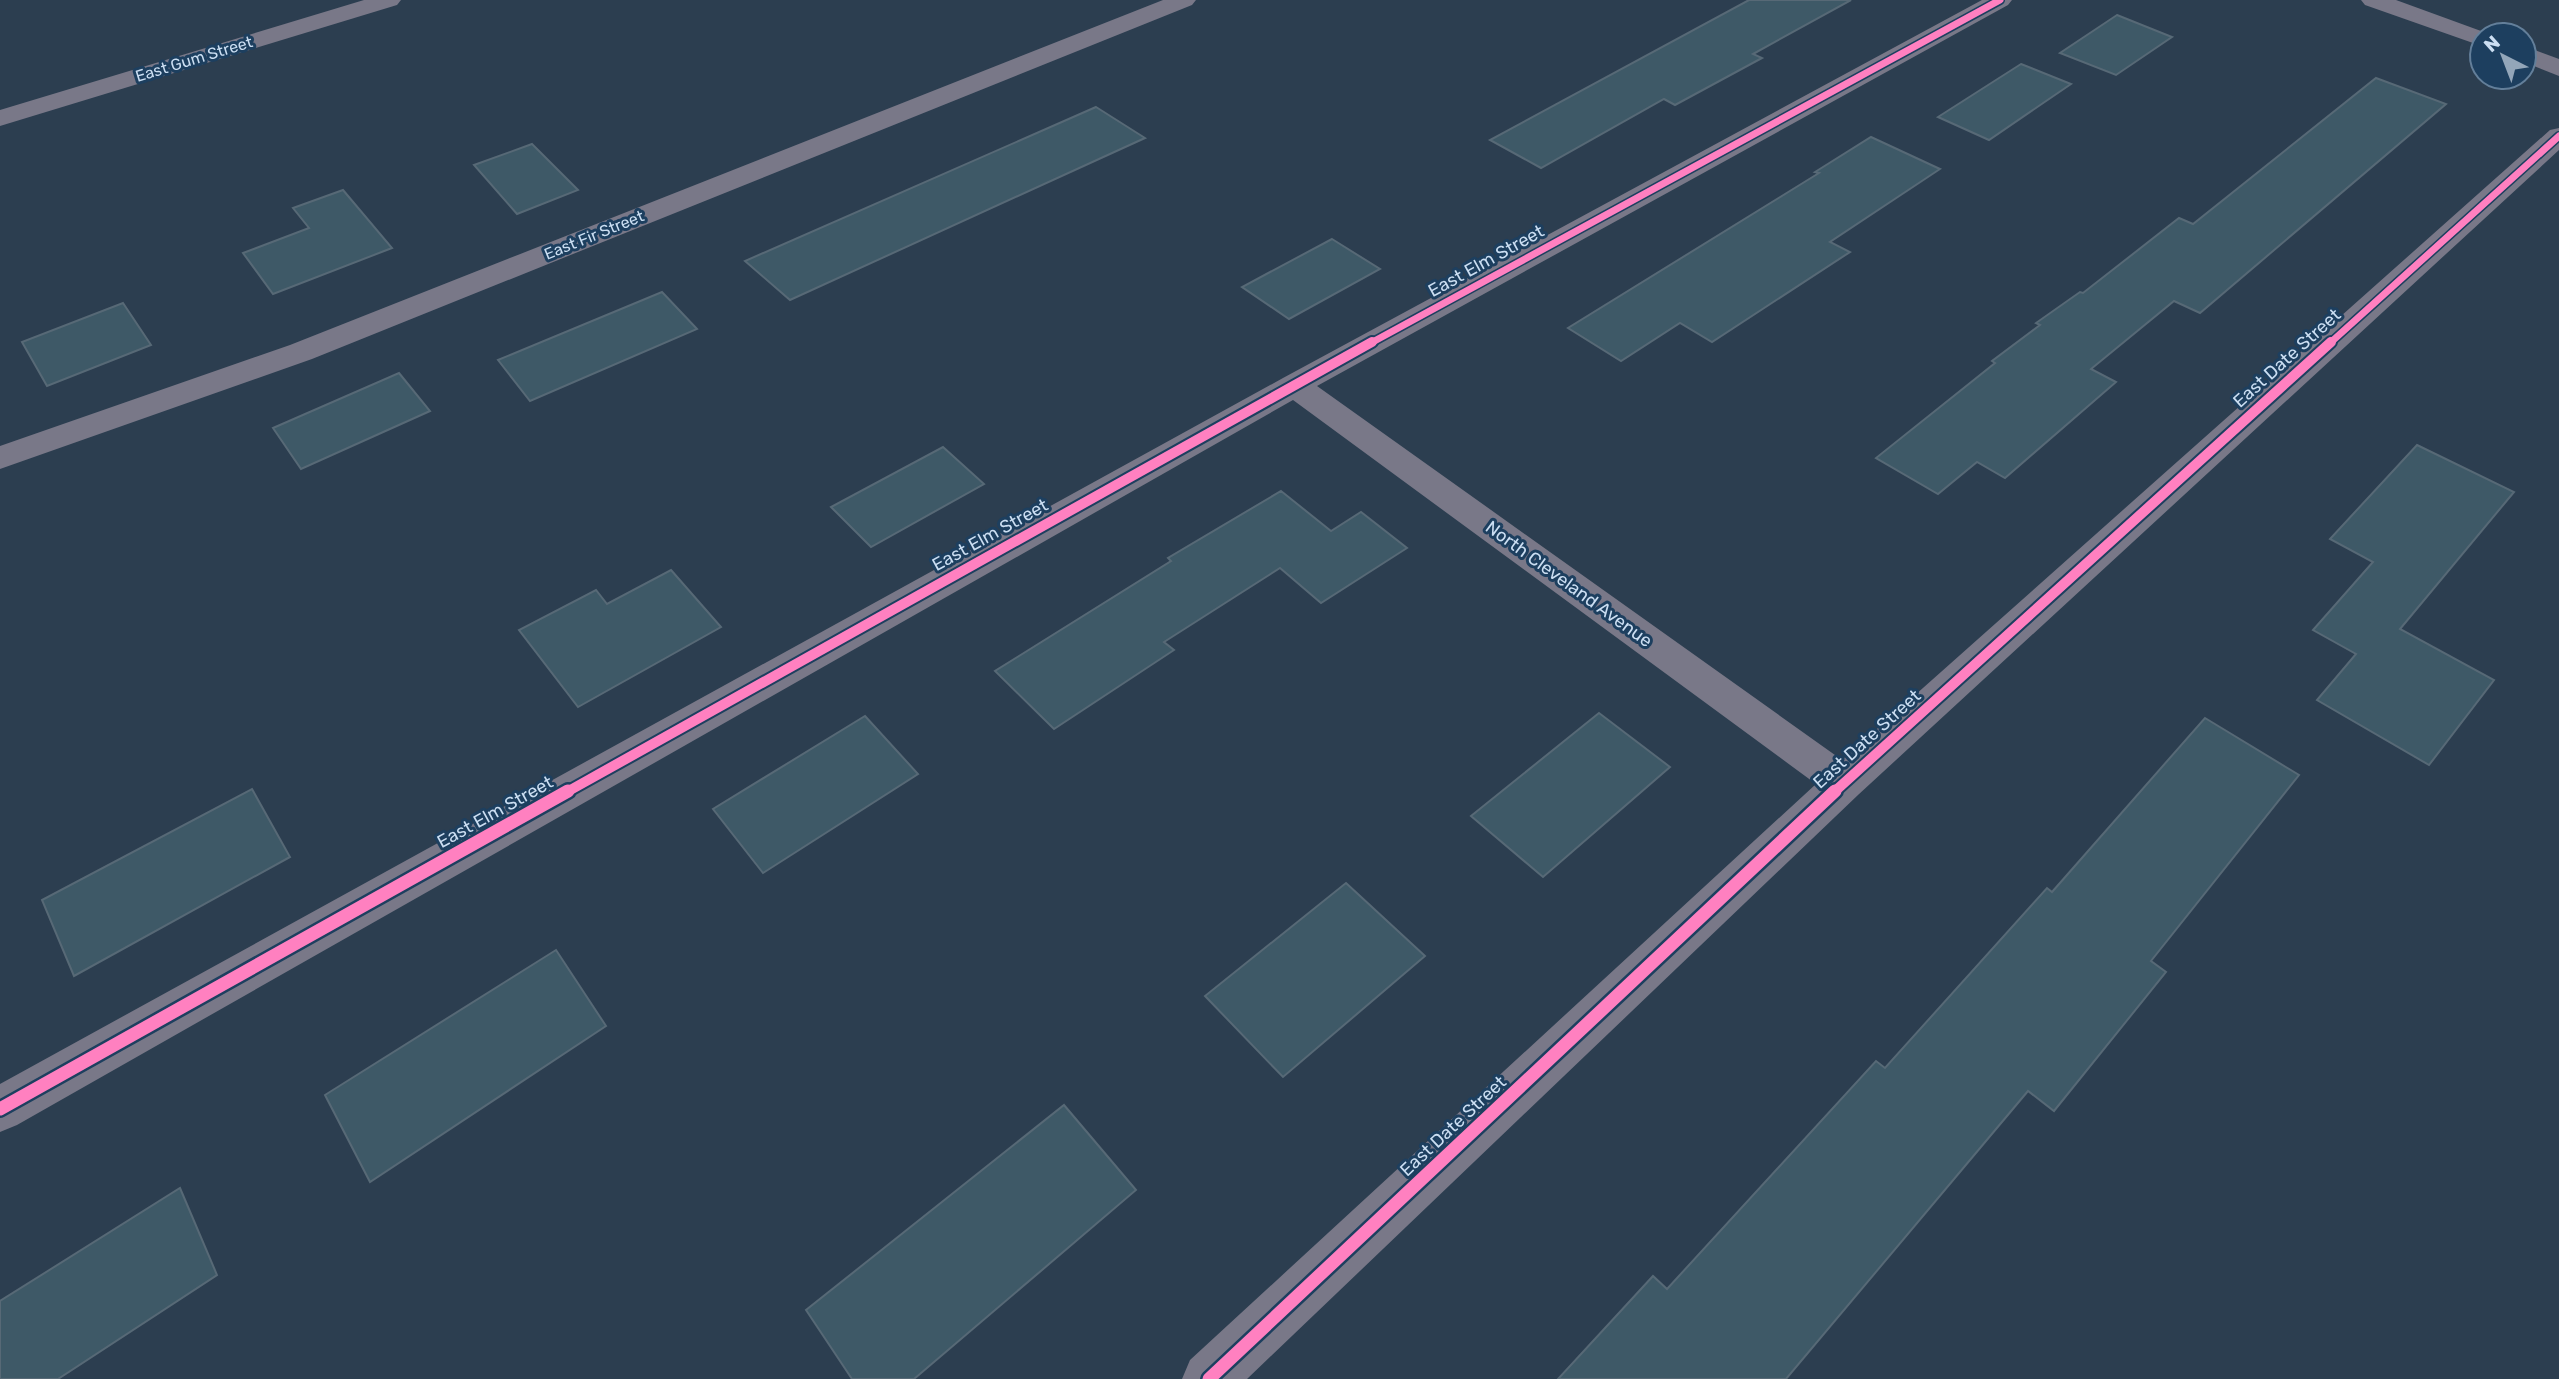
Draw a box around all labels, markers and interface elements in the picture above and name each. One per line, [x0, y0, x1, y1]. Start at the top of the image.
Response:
north arrow [2468, 21, 2538, 91]
text: N [2479, 31, 2505, 57]
street label: East Gum Street [133, 32, 255, 86]
street label: East Fir Street [541, 206, 647, 264]
street label: East Elm Street [1424, 220, 1548, 302]
street label: East Date Street [2229, 304, 2345, 412]
street label: East Elm Street [928, 494, 1052, 576]
street label: North Cleveland Avenue [1481, 516, 1657, 652]
street label: East Date Street [1809, 685, 1925, 793]
street label: East Elm Street [433, 771, 557, 853]
street label: East Date Street [1395, 1071, 1511, 1181]

